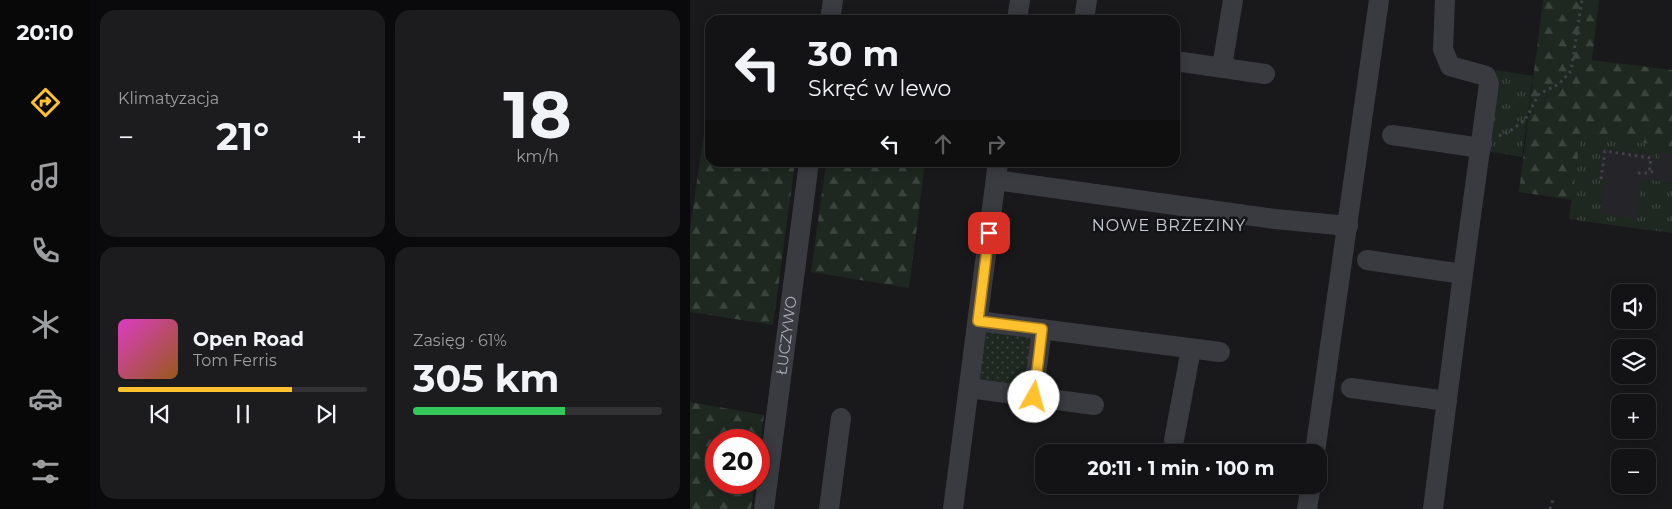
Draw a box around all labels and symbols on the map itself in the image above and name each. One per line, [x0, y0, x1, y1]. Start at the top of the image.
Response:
pin [968, 212, 1010, 254]
district label: NOWE BRZEZINY [1092, 216, 1246, 235]
street label: ŁUCZYWO [771, 295, 801, 376]
position arrow [1007, 370, 1059, 422]
speed limit sign: 20 [705, 429, 770, 494]

